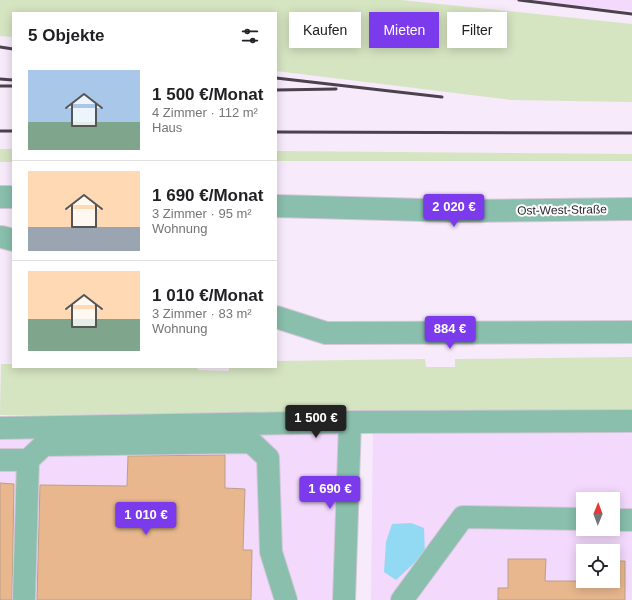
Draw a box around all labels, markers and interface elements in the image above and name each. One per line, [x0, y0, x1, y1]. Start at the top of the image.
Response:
chip: Kaufen [289, 12, 361, 48]
chip: Mieten [369, 12, 439, 48]
chip: Filter [447, 12, 507, 48]
icon: filters [239, 25, 261, 47]
text: 5 Objekte [28, 26, 105, 45]
text: 1 500 €/Monat [152, 85, 264, 104]
icon: home [60, 86, 108, 134]
text: 4 Zimmer · 112 m² [152, 105, 258, 120]
text: Haus [152, 120, 182, 135]
text: 1 690 €/Monat [152, 186, 264, 205]
icon: home [60, 187, 108, 235]
pin: 2 020 € [417, 194, 491, 228]
text: 2 020 € [432, 199, 476, 214]
street label: Ost-West-Straße [517, 202, 607, 218]
text: 3 Zimmer · 95 m² [152, 206, 252, 221]
text: Wohnung [152, 221, 207, 236]
text: 1 010 €/Monat [152, 286, 264, 305]
icon: home [60, 287, 108, 335]
text: 3 Zimmer · 83 m² [152, 306, 252, 321]
pin: 884 € [422, 316, 478, 350]
text: Wohnung [152, 321, 207, 336]
text: 884 € [434, 321, 466, 336]
pin: 1 500 € [279, 405, 353, 439]
text: 1 500 € [294, 410, 338, 425]
pin: 1 690 € [293, 476, 367, 510]
text: 1 690 € [308, 481, 352, 496]
north arrow [576, 492, 620, 536]
map controls [576, 492, 620, 588]
pin: 1 010 € [109, 502, 183, 536]
text: 1 010 € [124, 507, 168, 522]
button: locate [576, 544, 620, 588]

